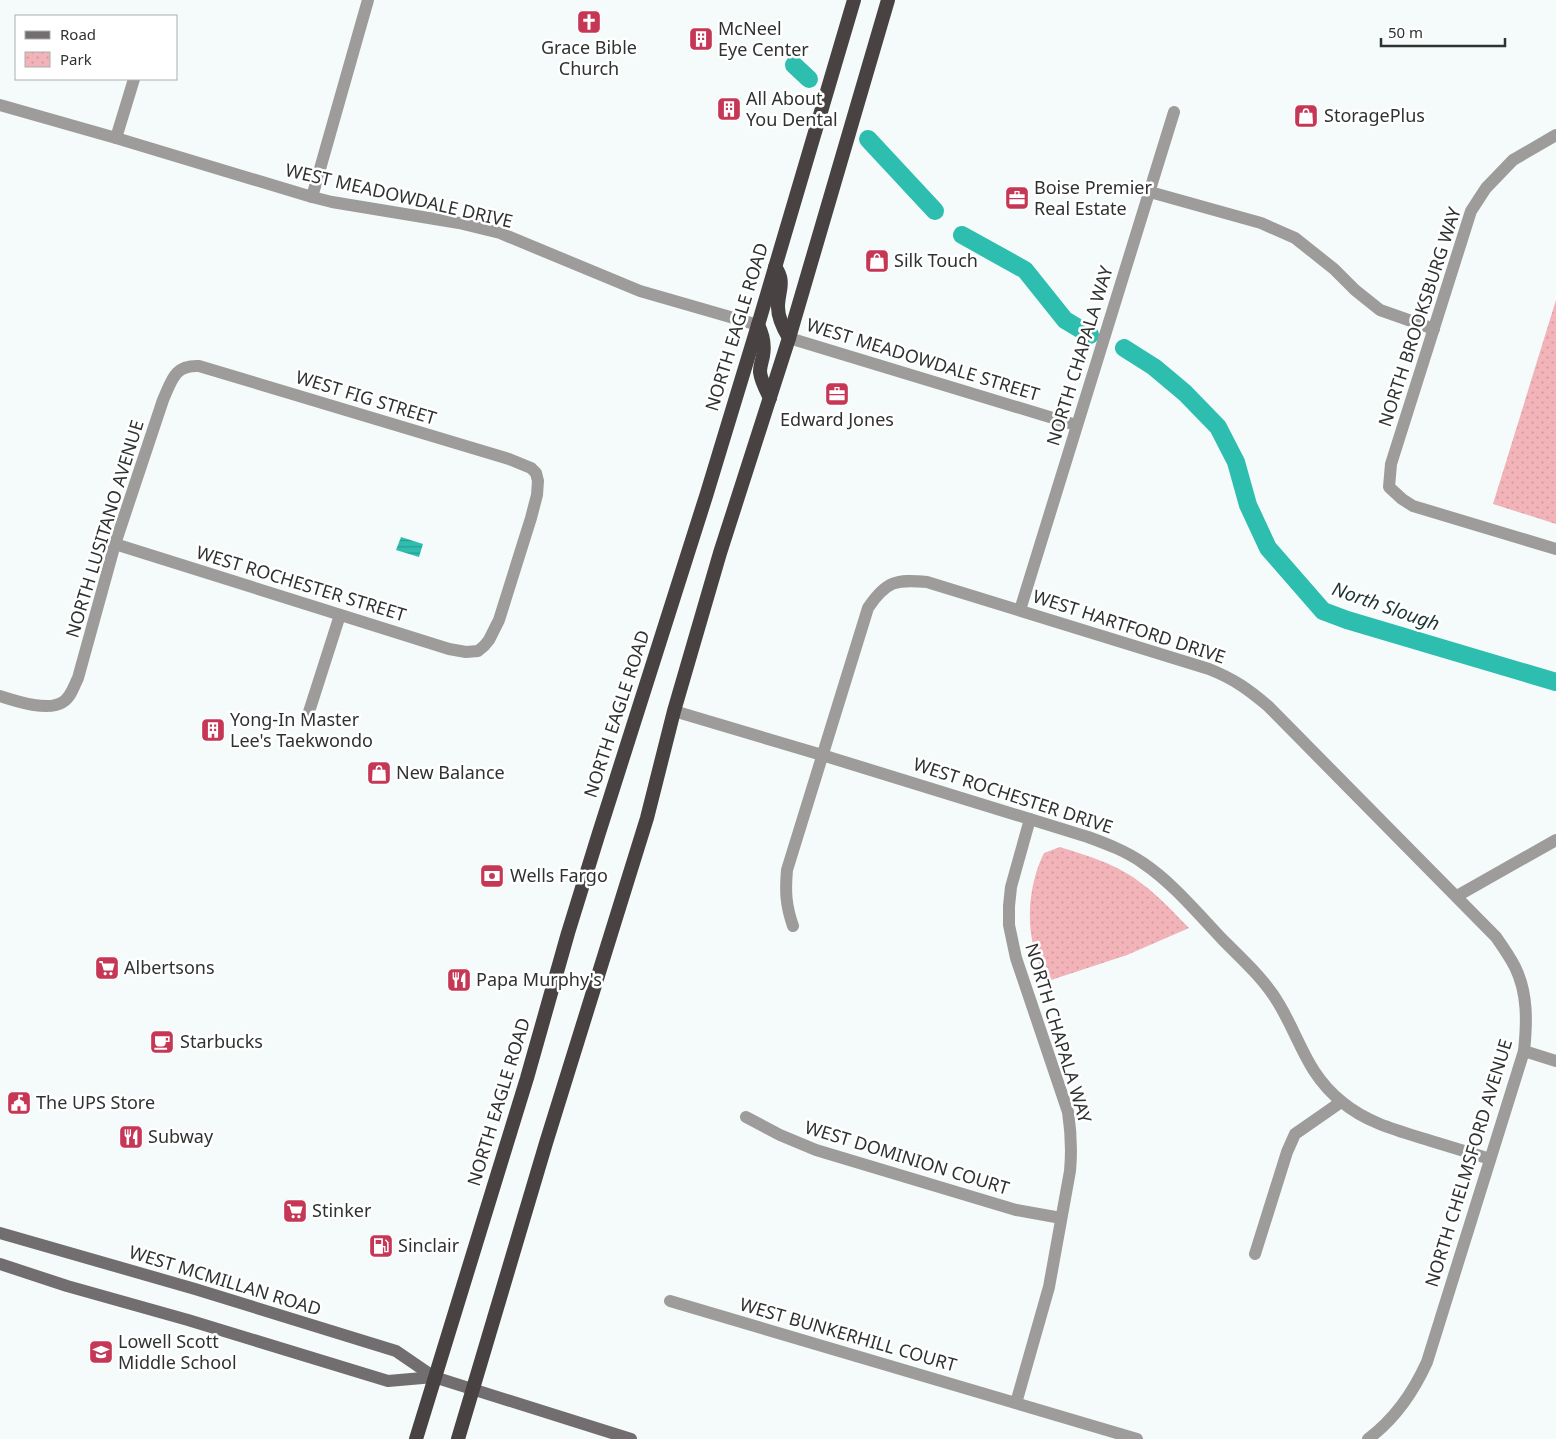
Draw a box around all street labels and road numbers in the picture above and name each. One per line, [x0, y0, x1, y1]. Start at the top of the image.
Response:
street label: WEST MEADOWDALE DRIVE [283, 157, 515, 233]
street label: NORTH BROOKSBURG WAY [1372, 203, 1466, 430]
street label: NORTH EAGLE ROAD [699, 240, 773, 414]
street label: NORTH CHAPALA WAY [1040, 262, 1118, 449]
street label: WEST MEADOWDALE STREET [804, 312, 1043, 406]
street label: WEST FIG STREET [293, 364, 439, 430]
street label: NORTH LUSITANO AVENUE [59, 417, 149, 641]
street label: WEST ROCHESTER STREET [193, 540, 409, 626]
street label: WEST HARTFORD DRIVE [1030, 584, 1229, 669]
street label: NORTH EAGLE ROAD [578, 627, 654, 801]
street label: WEST ROCHESTER DRIVE [911, 751, 1116, 839]
street label: NORTH CHAPALA WAY [1020, 940, 1098, 1126]
street label: NORTH EAGLE ROAD [461, 1015, 535, 1189]
street label: NORTH CHELMSFORD AVENUE [1419, 1036, 1517, 1290]
street label: WEST DOMINION COURT [802, 1114, 1012, 1200]
street label: WEST MCMILLAN ROAD [126, 1239, 324, 1321]
street label: WEST BUNKERHILL COURT [737, 1292, 960, 1377]

